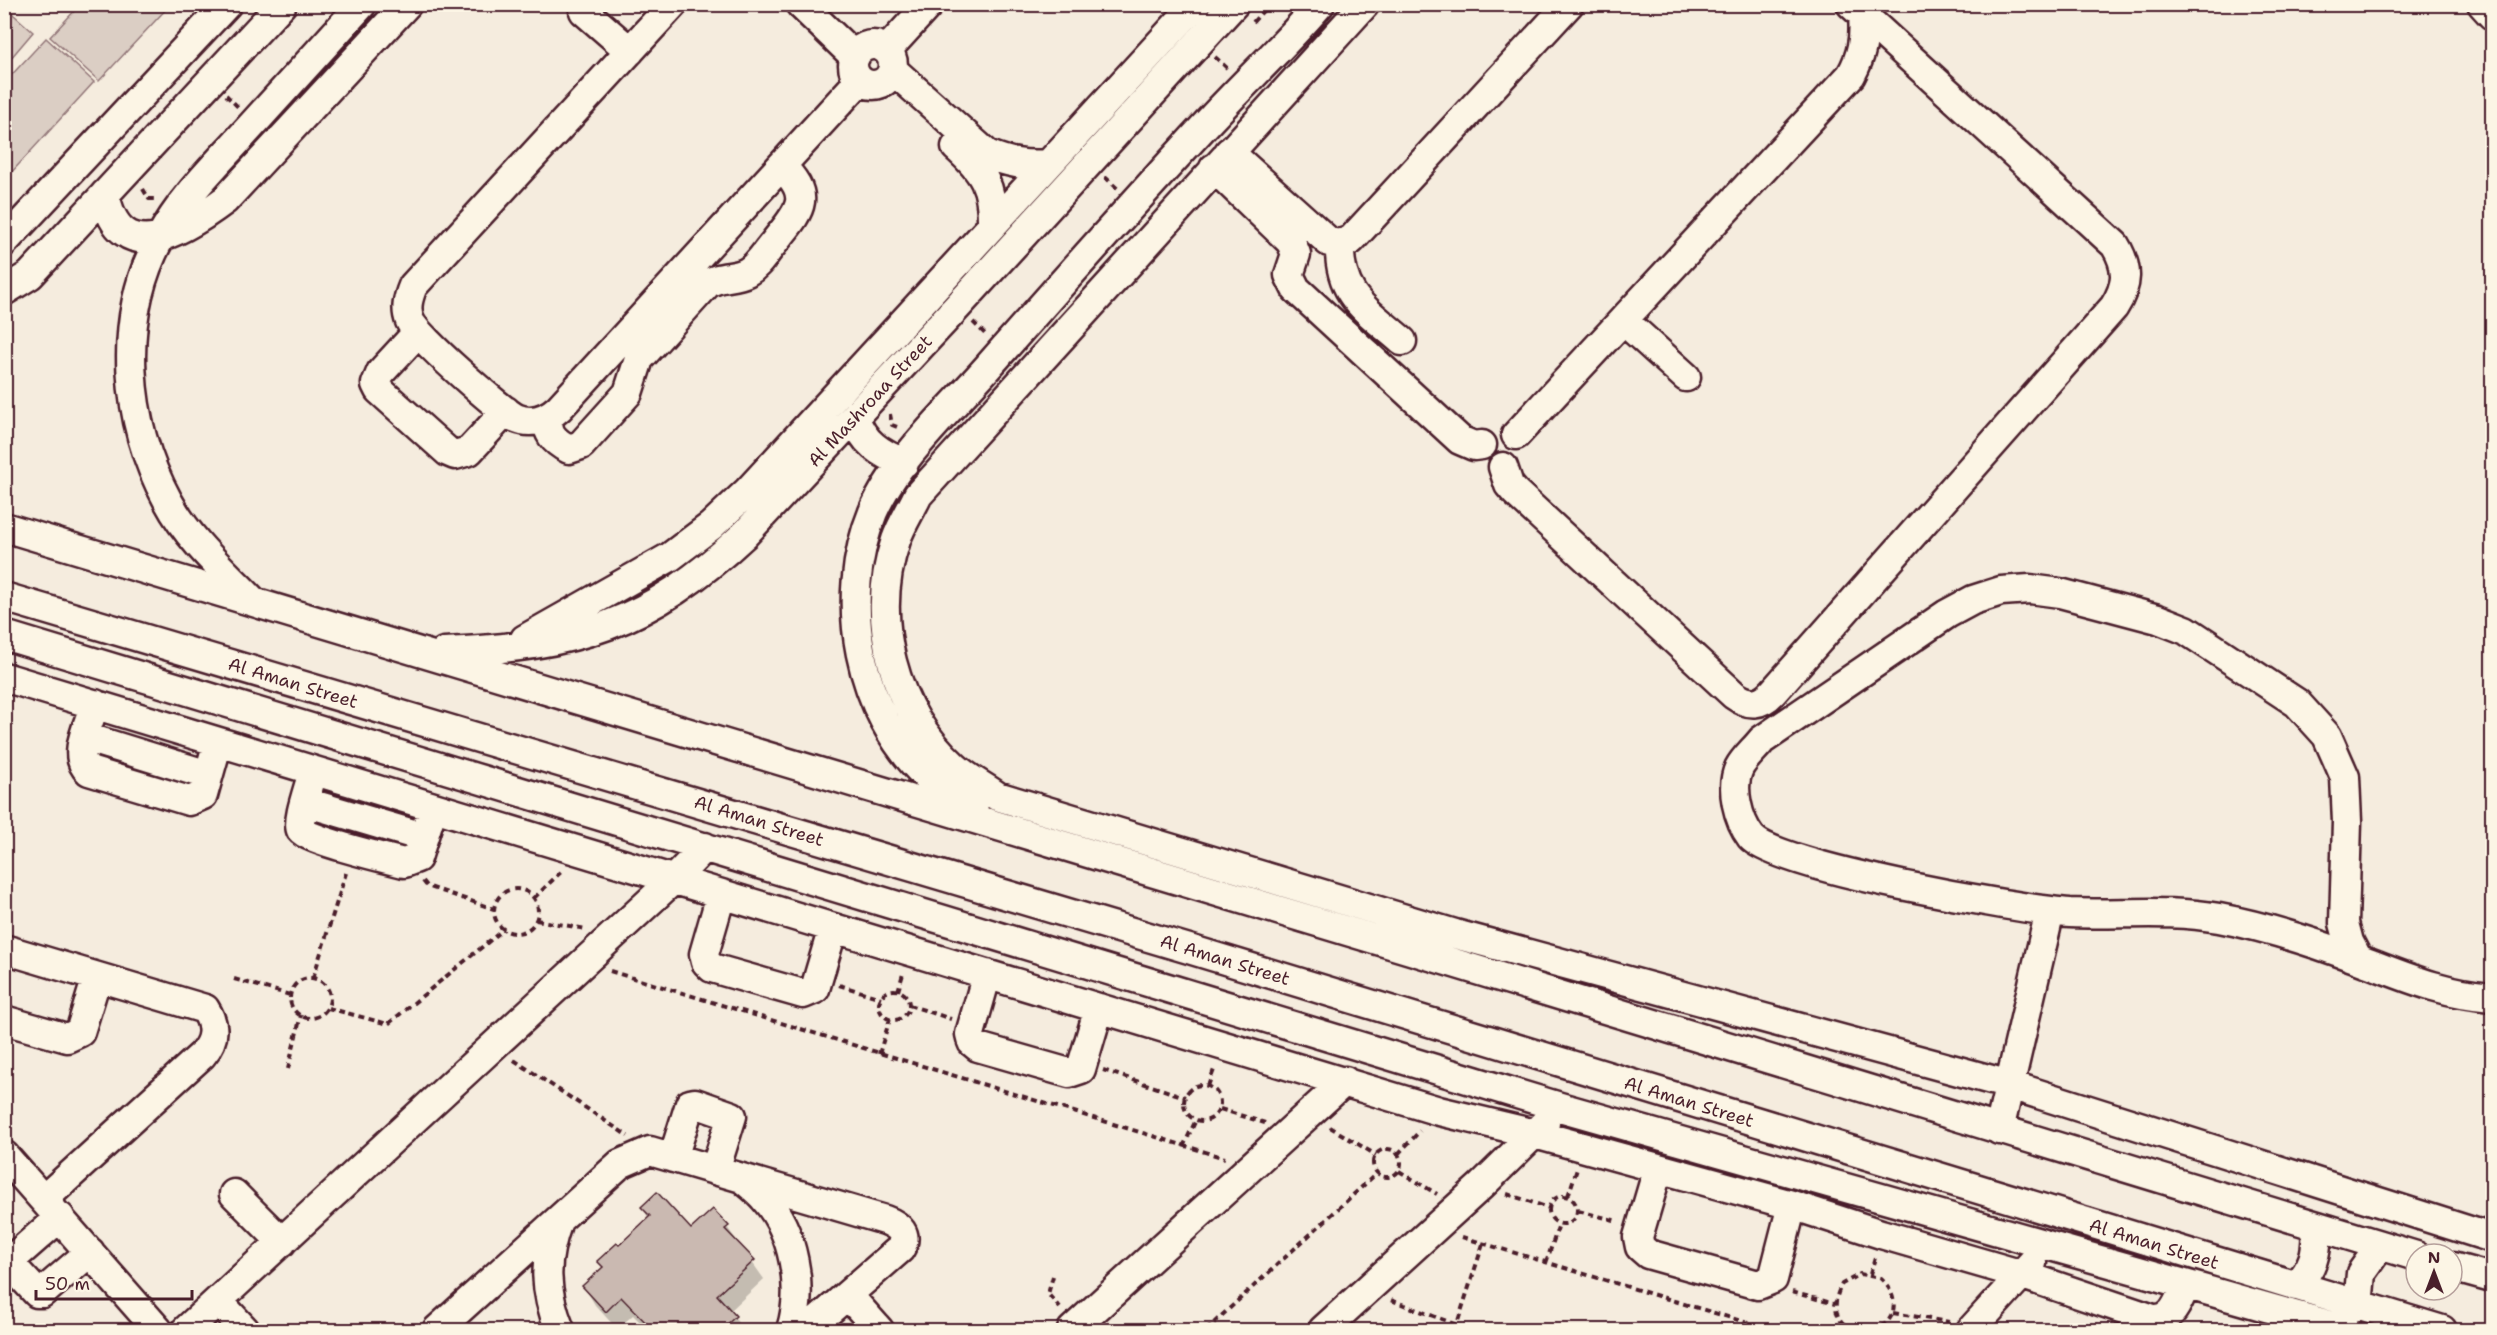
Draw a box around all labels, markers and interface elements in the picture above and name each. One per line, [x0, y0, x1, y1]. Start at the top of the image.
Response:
street label: Al Mashroaa Street [802, 330, 938, 472]
street label: Al Aman Street [225, 652, 361, 714]
street label: Al Aman Street [691, 790, 827, 852]
street label: Al Aman Street [1157, 929, 1293, 991]
street label: Al Aman Street [1621, 1071, 1757, 1133]
street label: Al Aman Street [2086, 1213, 2222, 1275]
north arrow [2404, 1242, 2464, 1302]
text: N [2428, 1247, 2440, 1268]
scale bar [36, 1263, 192, 1301]
text: 50 m [45, 1272, 90, 1296]

